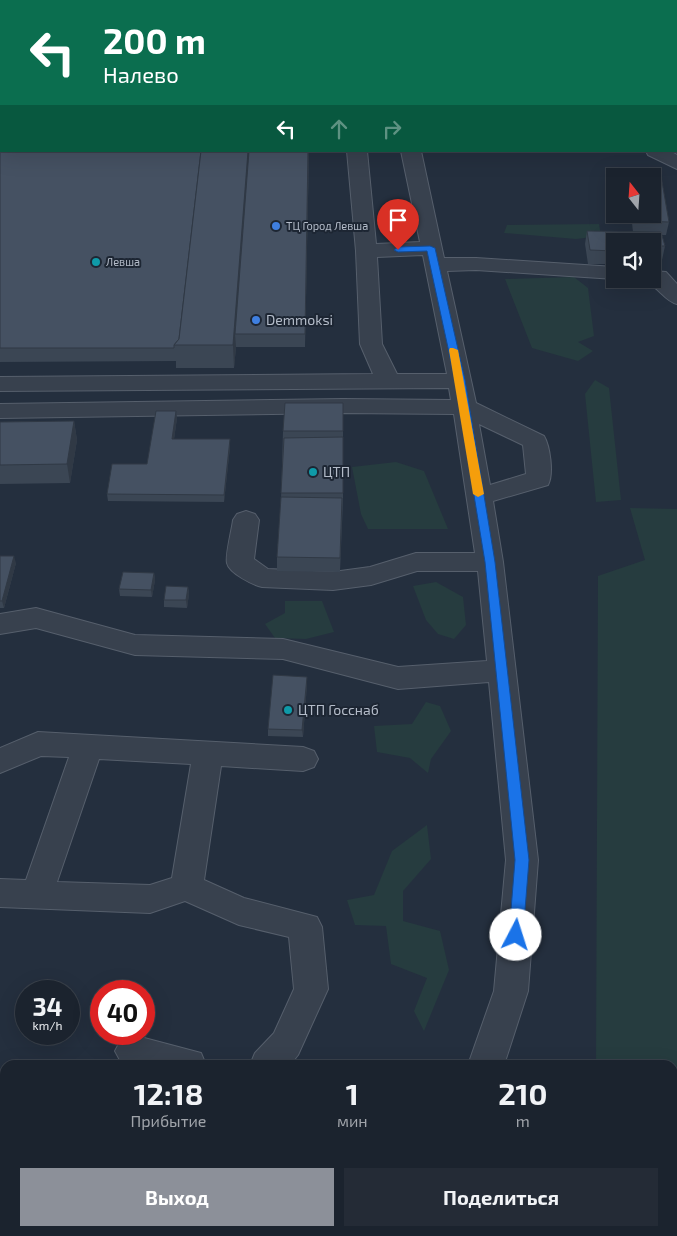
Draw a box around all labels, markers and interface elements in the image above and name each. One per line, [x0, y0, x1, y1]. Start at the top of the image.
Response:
text: 200 m [103, 19, 206, 61]
icon: left [20, 20, 85, 85]
text: Налево [103, 61, 179, 87]
icon: left [272, 115, 300, 143]
icon: ahead [325, 115, 353, 143]
icon: right [378, 115, 406, 143]
north arrow [606, 168, 661, 222]
map controls [606, 168, 661, 288]
pin [377, 199, 419, 250]
icon: arrive [384, 206, 412, 234]
place label: ТЦ Город Левша [286, 219, 368, 232]
marker: ТЦ Город Левша [270, 220, 282, 232]
button: sound [606, 233, 661, 288]
place label: Левша [106, 255, 140, 268]
marker: Левша [90, 256, 102, 268]
place label: Demmoksi [266, 311, 333, 328]
marker: Demmoksi [250, 314, 262, 326]
place label: ЦТП [323, 463, 350, 480]
marker: ЦТП [307, 466, 319, 478]
place label: ЦТП Госснаб [298, 701, 379, 718]
marker: ЦТП Госснаб [282, 704, 294, 716]
position arrow [489, 908, 541, 960]
speed limit sign: 40 [90, 980, 155, 1045]
text: 34 [32, 991, 63, 1021]
text: km/h [33, 1018, 62, 1032]
text: 12:18 [134, 1075, 203, 1111]
text: 1 [346, 1075, 359, 1111]
text: 210 [498, 1075, 548, 1111]
text: Прибытие [130, 1111, 207, 1130]
text: мин [337, 1111, 368, 1130]
text: m [516, 1111, 530, 1130]
button: Выход [20, 1168, 334, 1226]
button: Поделиться [344, 1168, 658, 1226]

